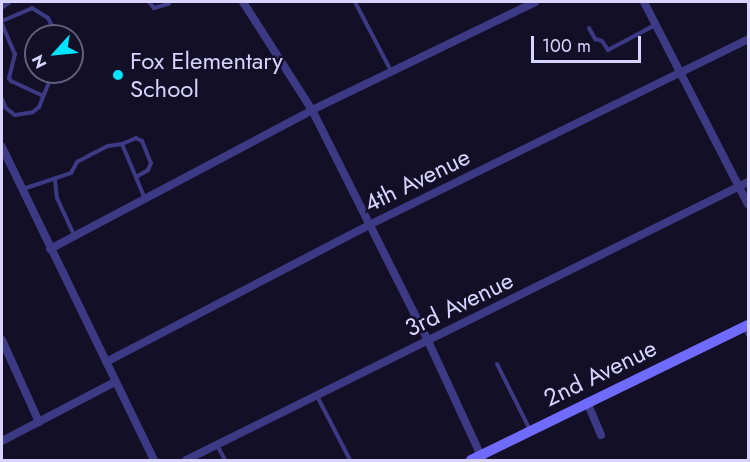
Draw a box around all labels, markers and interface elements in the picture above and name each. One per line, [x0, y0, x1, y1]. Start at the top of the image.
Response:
north arrow [24, 24, 84, 84]
scale bar [534, 24, 644, 62]
text: 100 m [542, 33, 591, 59]
place label: Fox Elementary School [130, 47, 283, 103]
text: N [26, 51, 52, 72]
marker: Fox Elementary School [111, 68, 125, 82]
street label: 4th Avenue [359, 142, 475, 218]
street label: 3rd Avenue [400, 265, 518, 343]
street label: 2nd Avenue [539, 333, 661, 413]

